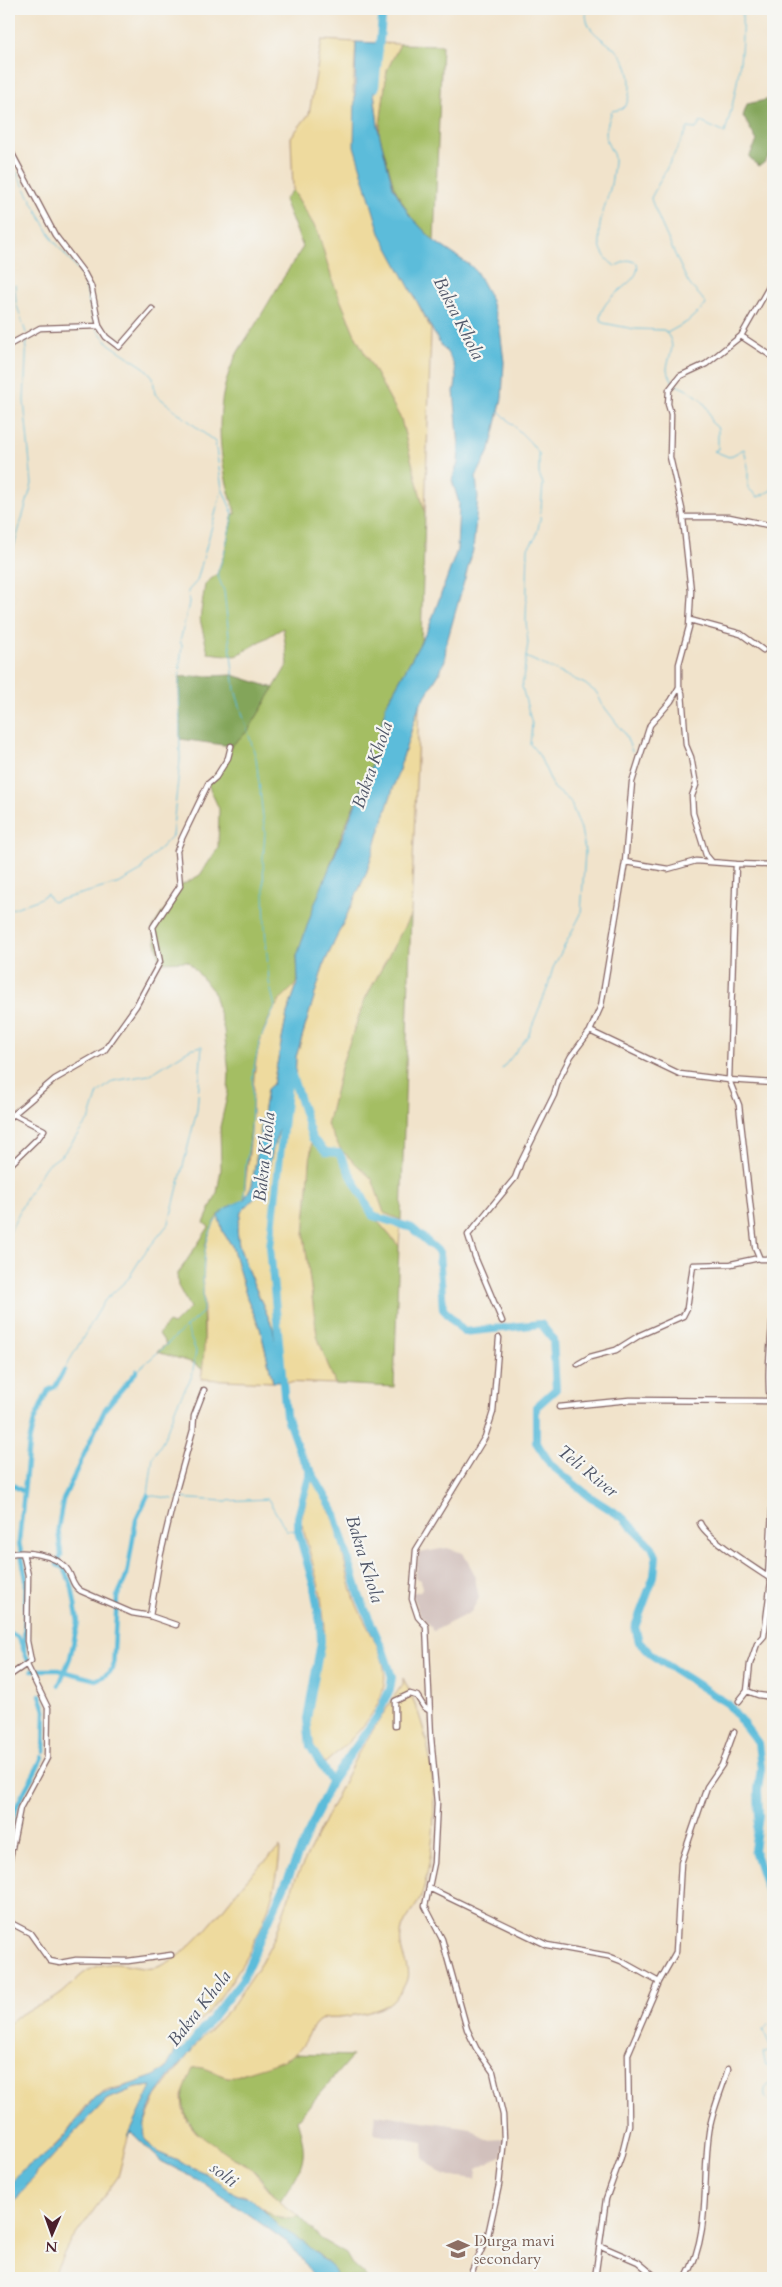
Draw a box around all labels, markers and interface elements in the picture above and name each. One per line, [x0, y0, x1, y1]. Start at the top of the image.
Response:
water label: Bakra Khola [427, 272, 490, 364]
water label: Bakra Khola [346, 718, 399, 812]
water label: Bakra Khola [247, 1111, 282, 1203]
water label: Teli River [552, 1439, 624, 1504]
water label: Bakra Khola [339, 1512, 390, 1606]
water label: Bakra Khola [162, 1965, 237, 2052]
water label: solti [204, 2155, 244, 2194]
north arrow [28, 2210, 78, 2260]
place label: Durga mavi secondary [474, 2230, 555, 2270]
school or university icon: Durga mavi secondary [445, 2236, 471, 2262]
text: N [45, 2237, 58, 2256]

